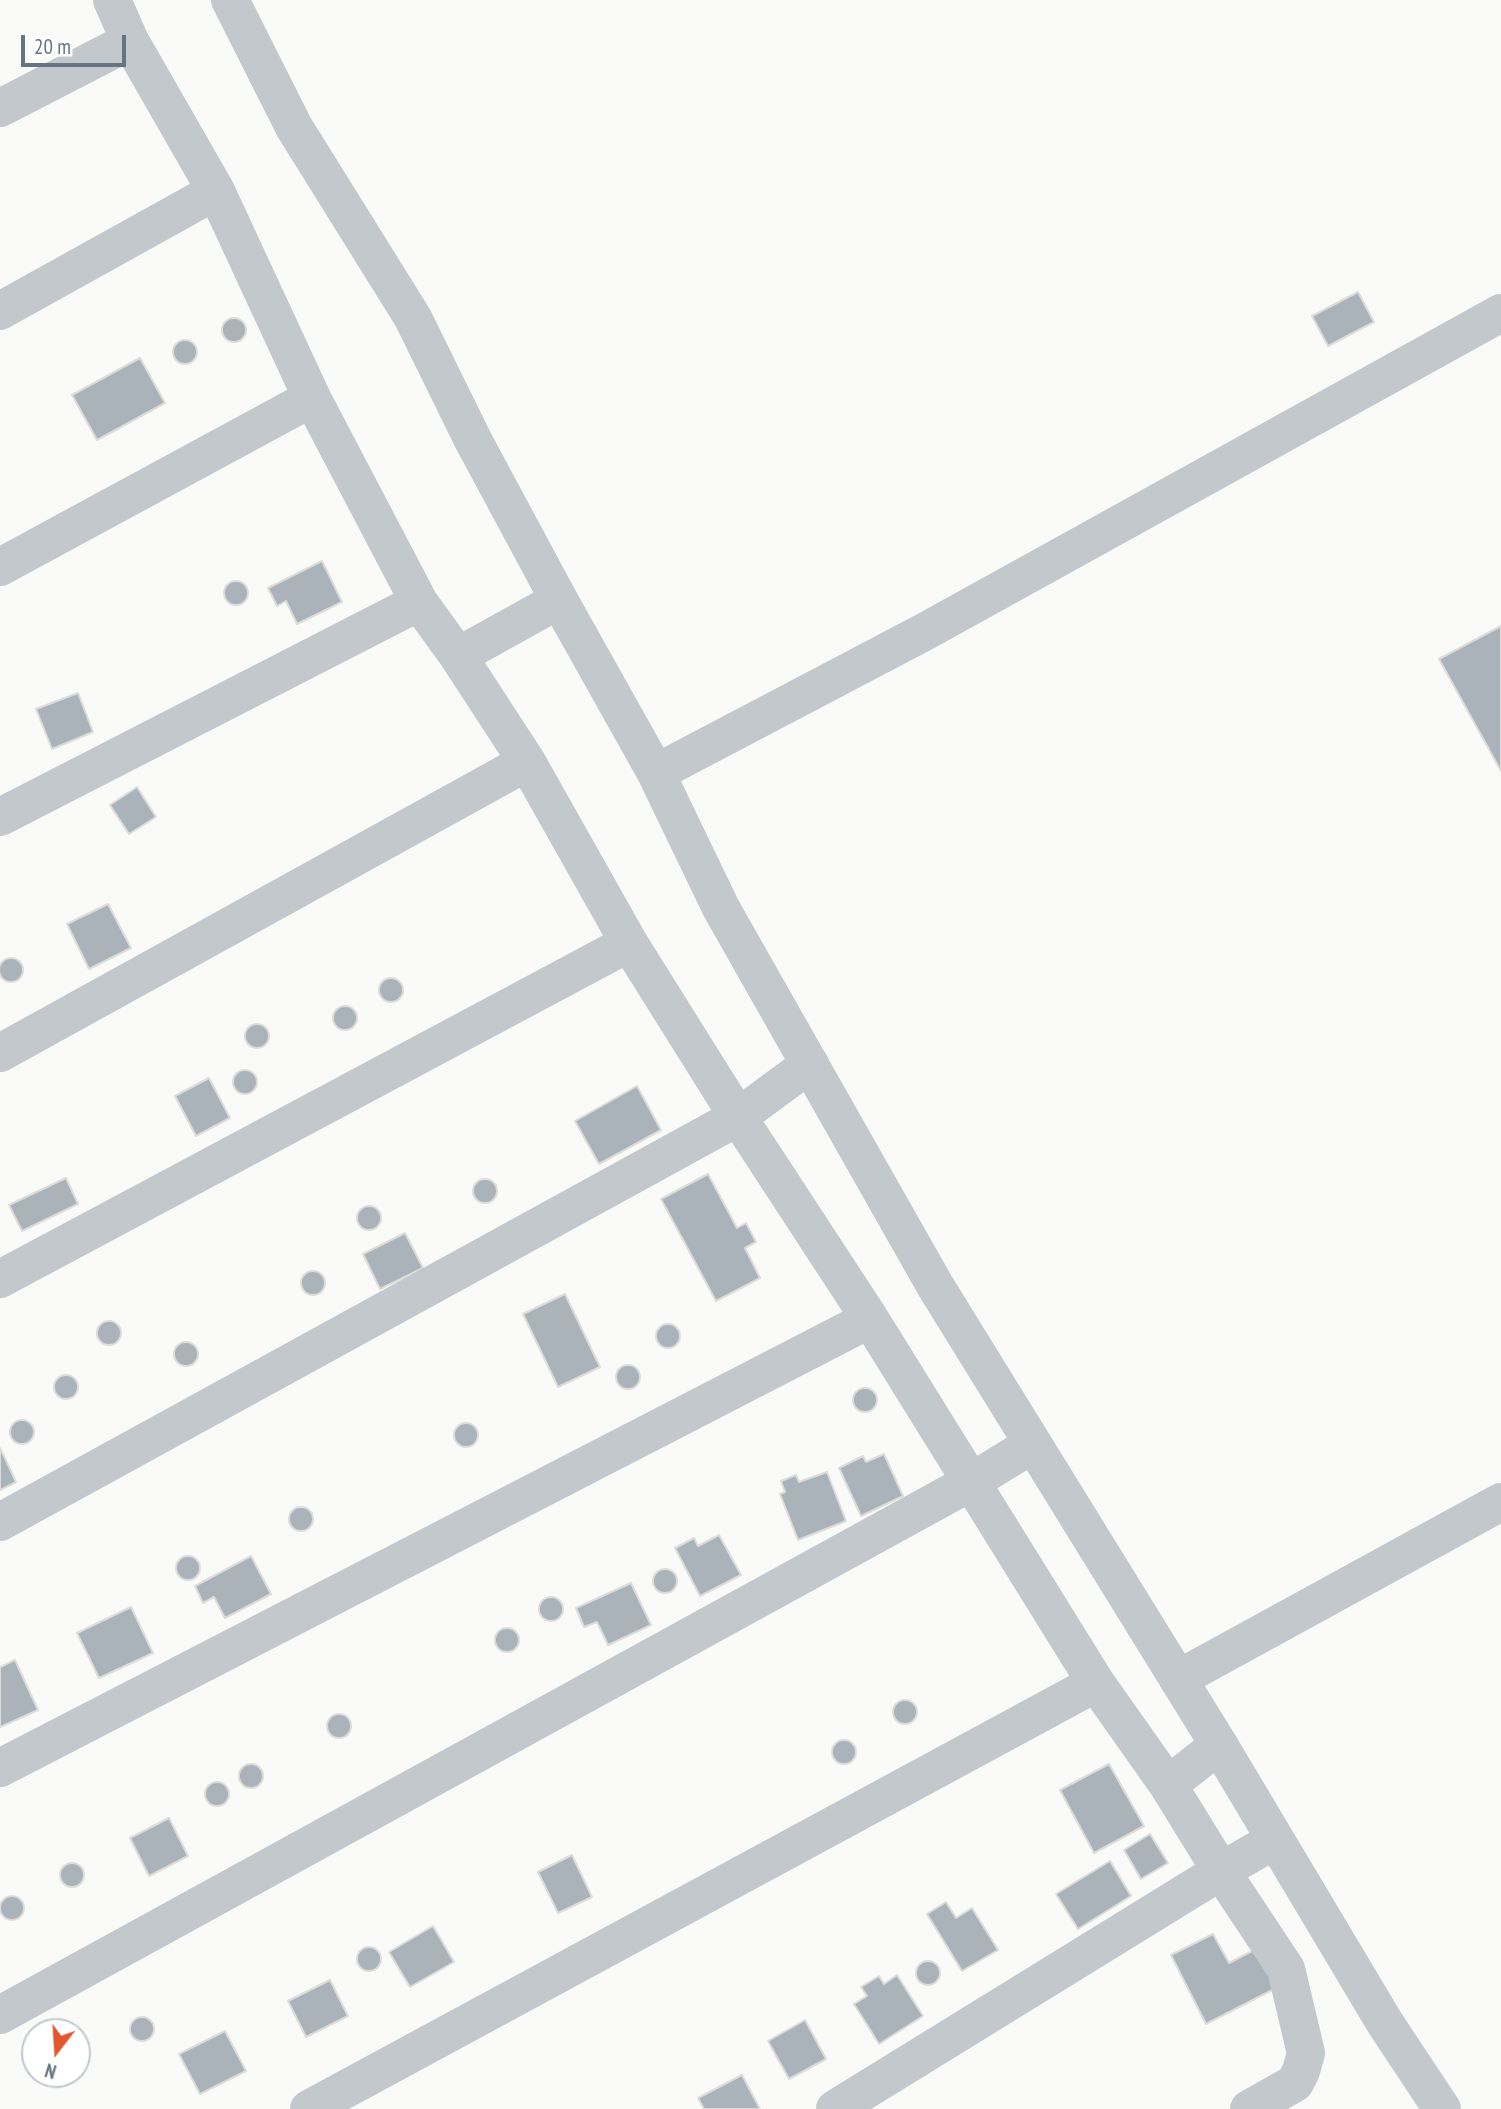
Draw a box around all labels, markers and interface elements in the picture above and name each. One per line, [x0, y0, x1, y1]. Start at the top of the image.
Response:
scale bar [24, 21, 130, 65]
text: 20 m [34, 33, 71, 60]
north arrow [21, 2018, 91, 2088]
text: N [42, 2058, 59, 2084]

